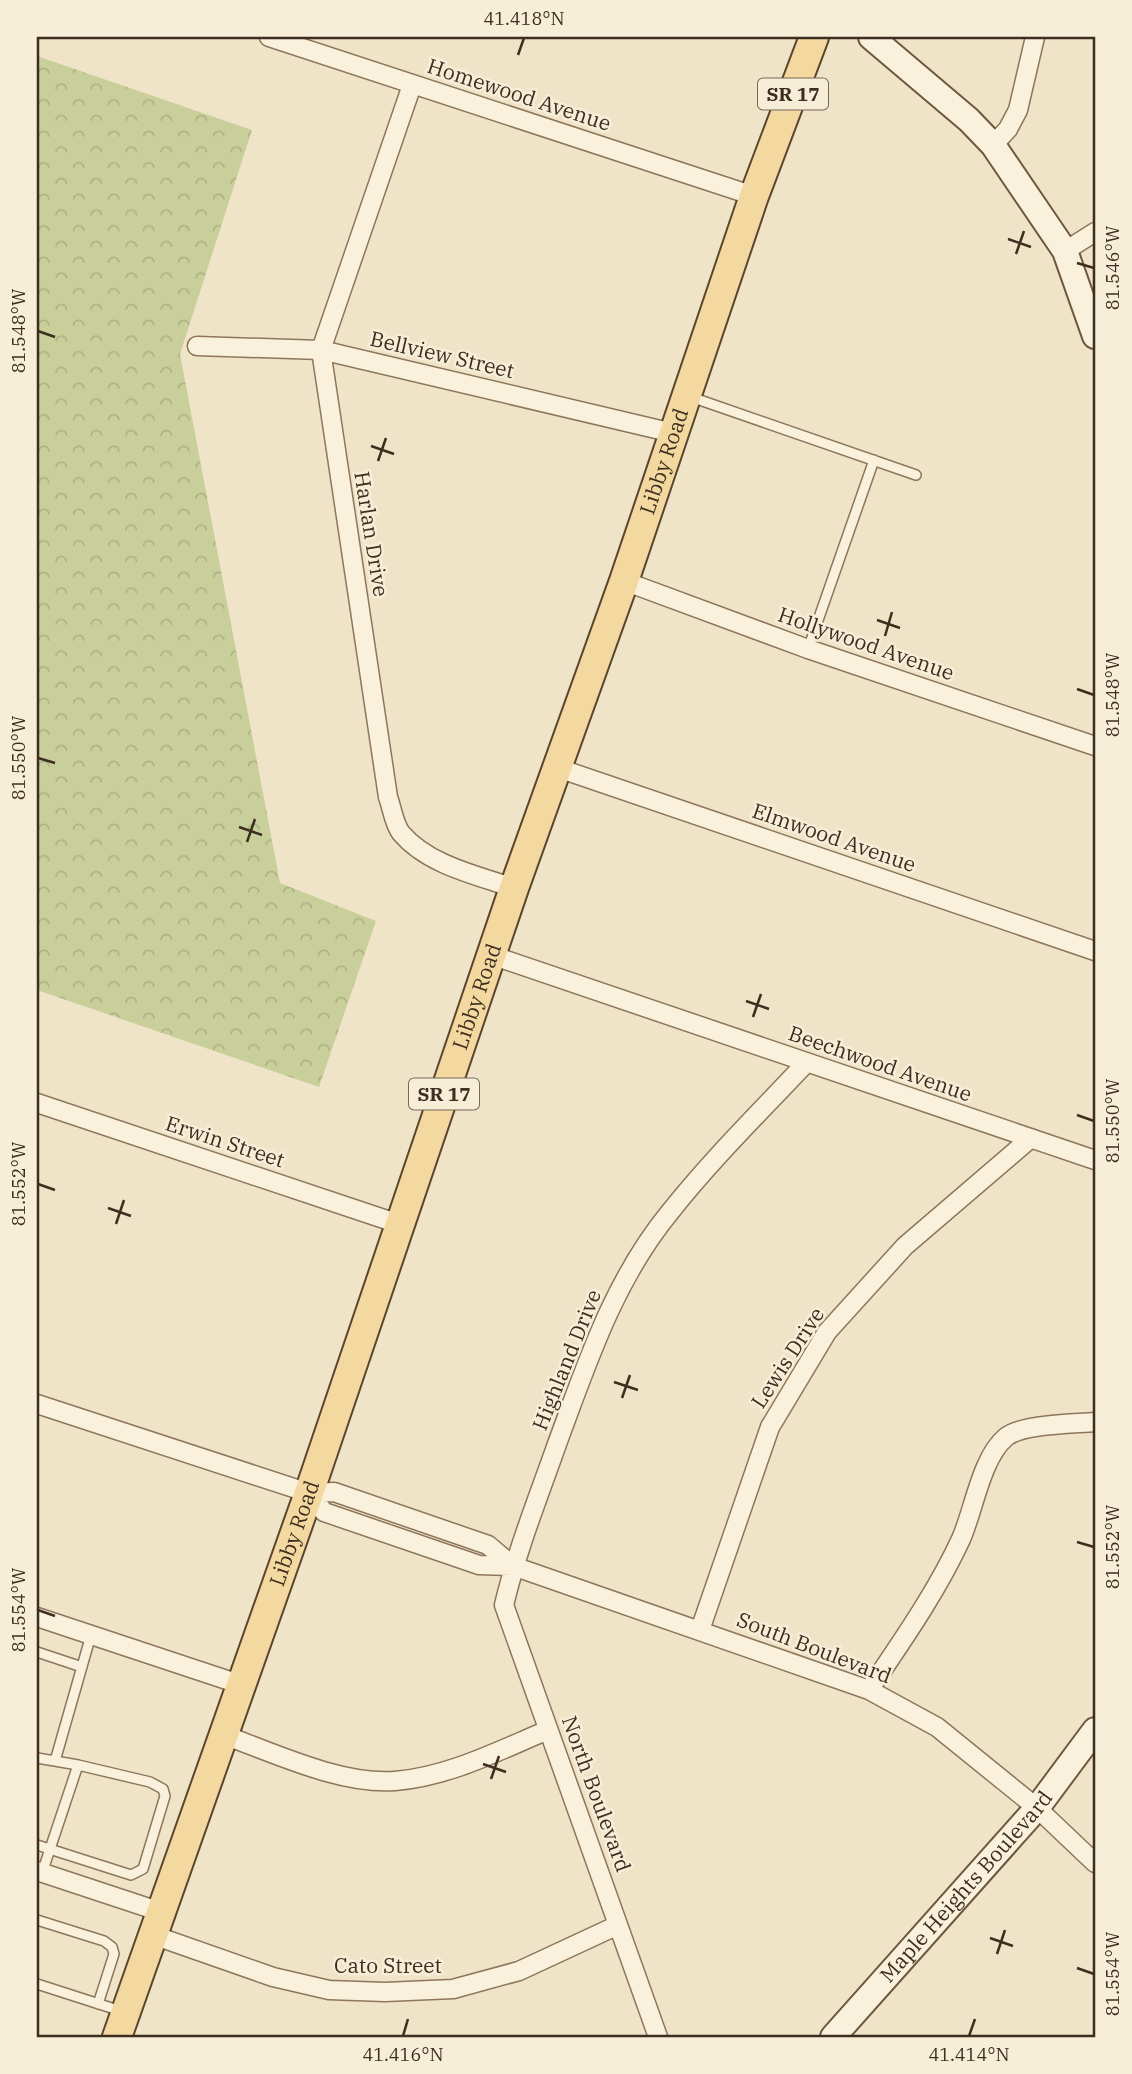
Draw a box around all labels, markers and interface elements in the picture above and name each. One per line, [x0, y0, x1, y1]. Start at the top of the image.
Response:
text: 41.418°N [483, 7, 565, 30]
street label: Homewood Avenue [424, 51, 615, 137]
road number: SR 17 [758, 78, 828, 110]
text: 81.546°W [1101, 225, 1124, 310]
text: 81.548°W [7, 288, 30, 373]
street label: Bellview Street [367, 324, 517, 384]
street label: Libby Road [633, 404, 694, 518]
street label: Harlan Drive [348, 469, 396, 598]
street label: Hollywood Avenue [775, 600, 958, 686]
text: 81.548°W [1101, 652, 1124, 737]
text: 81.550°W [7, 715, 30, 800]
street label: Elmwood Avenue [749, 796, 920, 878]
street label: Libby Road [445, 939, 507, 1053]
street label: Beechwood Avenue [785, 1019, 976, 1108]
road number: SR 17 [409, 1078, 479, 1110]
text: 81.550°W [1101, 1078, 1124, 1163]
street label: Erwin Street [162, 1109, 288, 1173]
text: 81.552°W [7, 1141, 30, 1226]
street label: Highland Drive [525, 1285, 607, 1434]
street label: Lewis Drive [744, 1302, 830, 1413]
street label: Libby Road [262, 1476, 325, 1590]
text: 81.552°W [1101, 1504, 1124, 1589]
text: 81.554°W [7, 1567, 30, 1652]
street label: South Boulevard [733, 1605, 896, 1690]
street label: North Boulevard [556, 1712, 638, 1876]
street label: Maple Heights Boulevard [873, 1784, 1058, 1988]
text: 81.554°W [1101, 1931, 1124, 2016]
street label: Cato Street [334, 1951, 442, 1979]
text: 41.416°N [362, 2043, 444, 2066]
text: 41.414°N [928, 2043, 1010, 2066]

